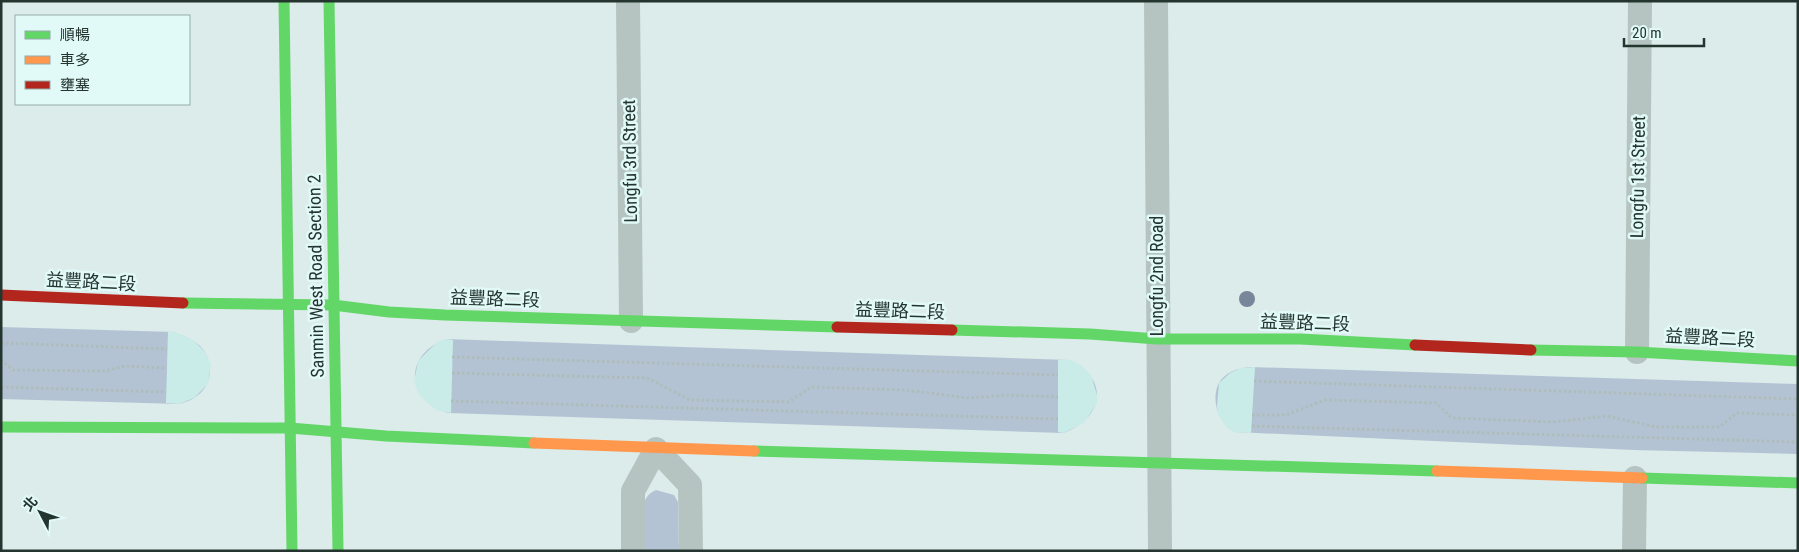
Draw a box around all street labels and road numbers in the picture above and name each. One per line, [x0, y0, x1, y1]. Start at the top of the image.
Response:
street label: Longfu 3rd Street [618, 99, 641, 223]
street label: Longfu 1st Street [1626, 116, 1649, 238]
street label: Sanmin West Road Section 2 [303, 174, 328, 378]
street label: Longfu 2nd Road [1146, 216, 1167, 336]
street label: 益豐路二段 [46, 269, 137, 294]
street label: 益豐路二段 [450, 286, 540, 311]
street label: 益豐路二段 [855, 298, 945, 323]
street label: 益豐路二段 [1260, 310, 1350, 335]
street label: 益豐路二段 [1665, 325, 1756, 350]

